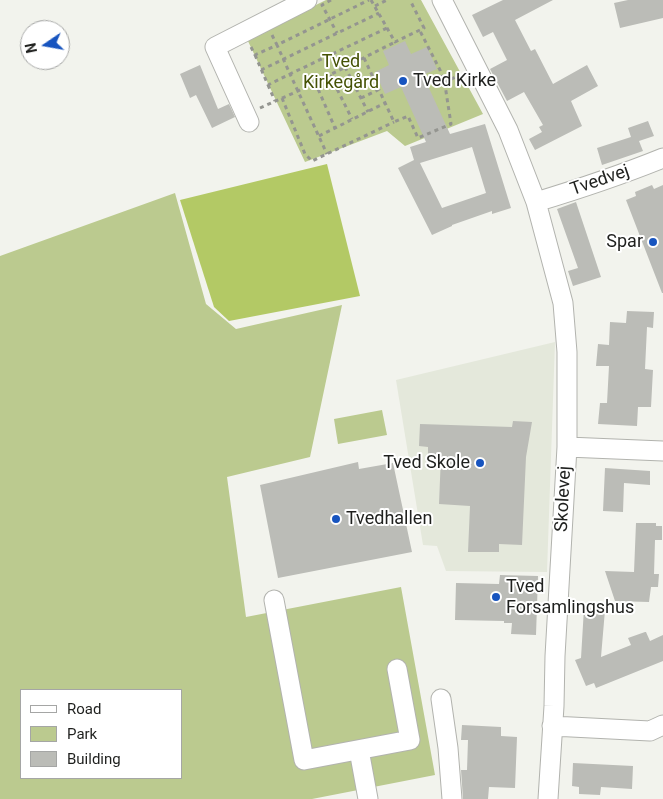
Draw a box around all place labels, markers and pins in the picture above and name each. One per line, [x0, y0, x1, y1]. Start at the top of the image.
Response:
place label: Tved Kirke [413, 70, 496, 92]
marker: Tved Kirke [397, 75, 409, 87]
place label: Spar [606, 231, 643, 253]
marker: Spar [647, 236, 659, 248]
place label: Tved Skole [383, 452, 470, 474]
marker: Tved Skole [474, 457, 486, 469]
place label: Tvedhallen [346, 508, 432, 530]
marker: Tvedhallen [330, 513, 342, 525]
place label: Tved Forsamlingshus [506, 576, 634, 618]
marker: Tved Forsamlingshus [490, 591, 502, 603]

